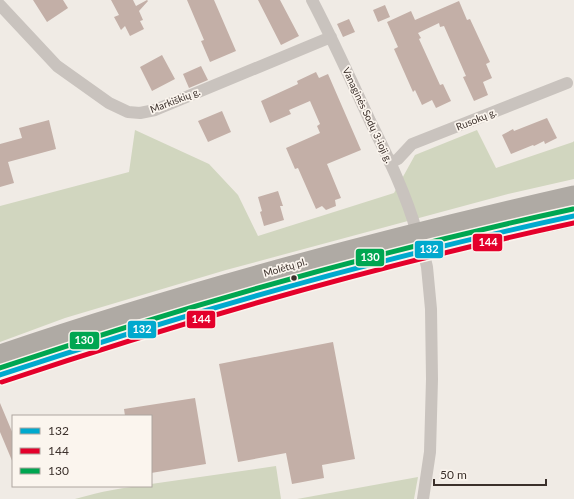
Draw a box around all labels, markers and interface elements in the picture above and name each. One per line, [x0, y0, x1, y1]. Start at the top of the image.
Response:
street label: Vanaginės Sodų 3-ioji g. [341, 65, 395, 165]
street label: Markiškių g. [148, 85, 202, 115]
street label: Rusokų g. [454, 105, 498, 133]
line badge: 144 [472, 233, 503, 252]
text: 144 [478, 235, 498, 248]
line badge: 132 [414, 240, 444, 259]
text: 132 [419, 242, 439, 255]
line badge: 130 [355, 248, 385, 267]
text: 130 [360, 250, 380, 263]
street label: Molėtų pl. [262, 255, 308, 279]
unlabelled marker [289, 273, 299, 283]
line badge: 144 [186, 310, 216, 329]
text: 144 [191, 312, 211, 325]
line badge: 132 [127, 320, 157, 339]
text: 132 [132, 322, 152, 335]
line badge: 130 [69, 331, 100, 350]
text: 130 [74, 333, 94, 346]
legend [12, 415, 152, 487]
text: 132 [48, 423, 69, 438]
text: 144 [48, 443, 69, 458]
scale bar [434, 461, 546, 487]
text: 130 [48, 463, 69, 478]
text: 50 m [440, 467, 467, 482]

